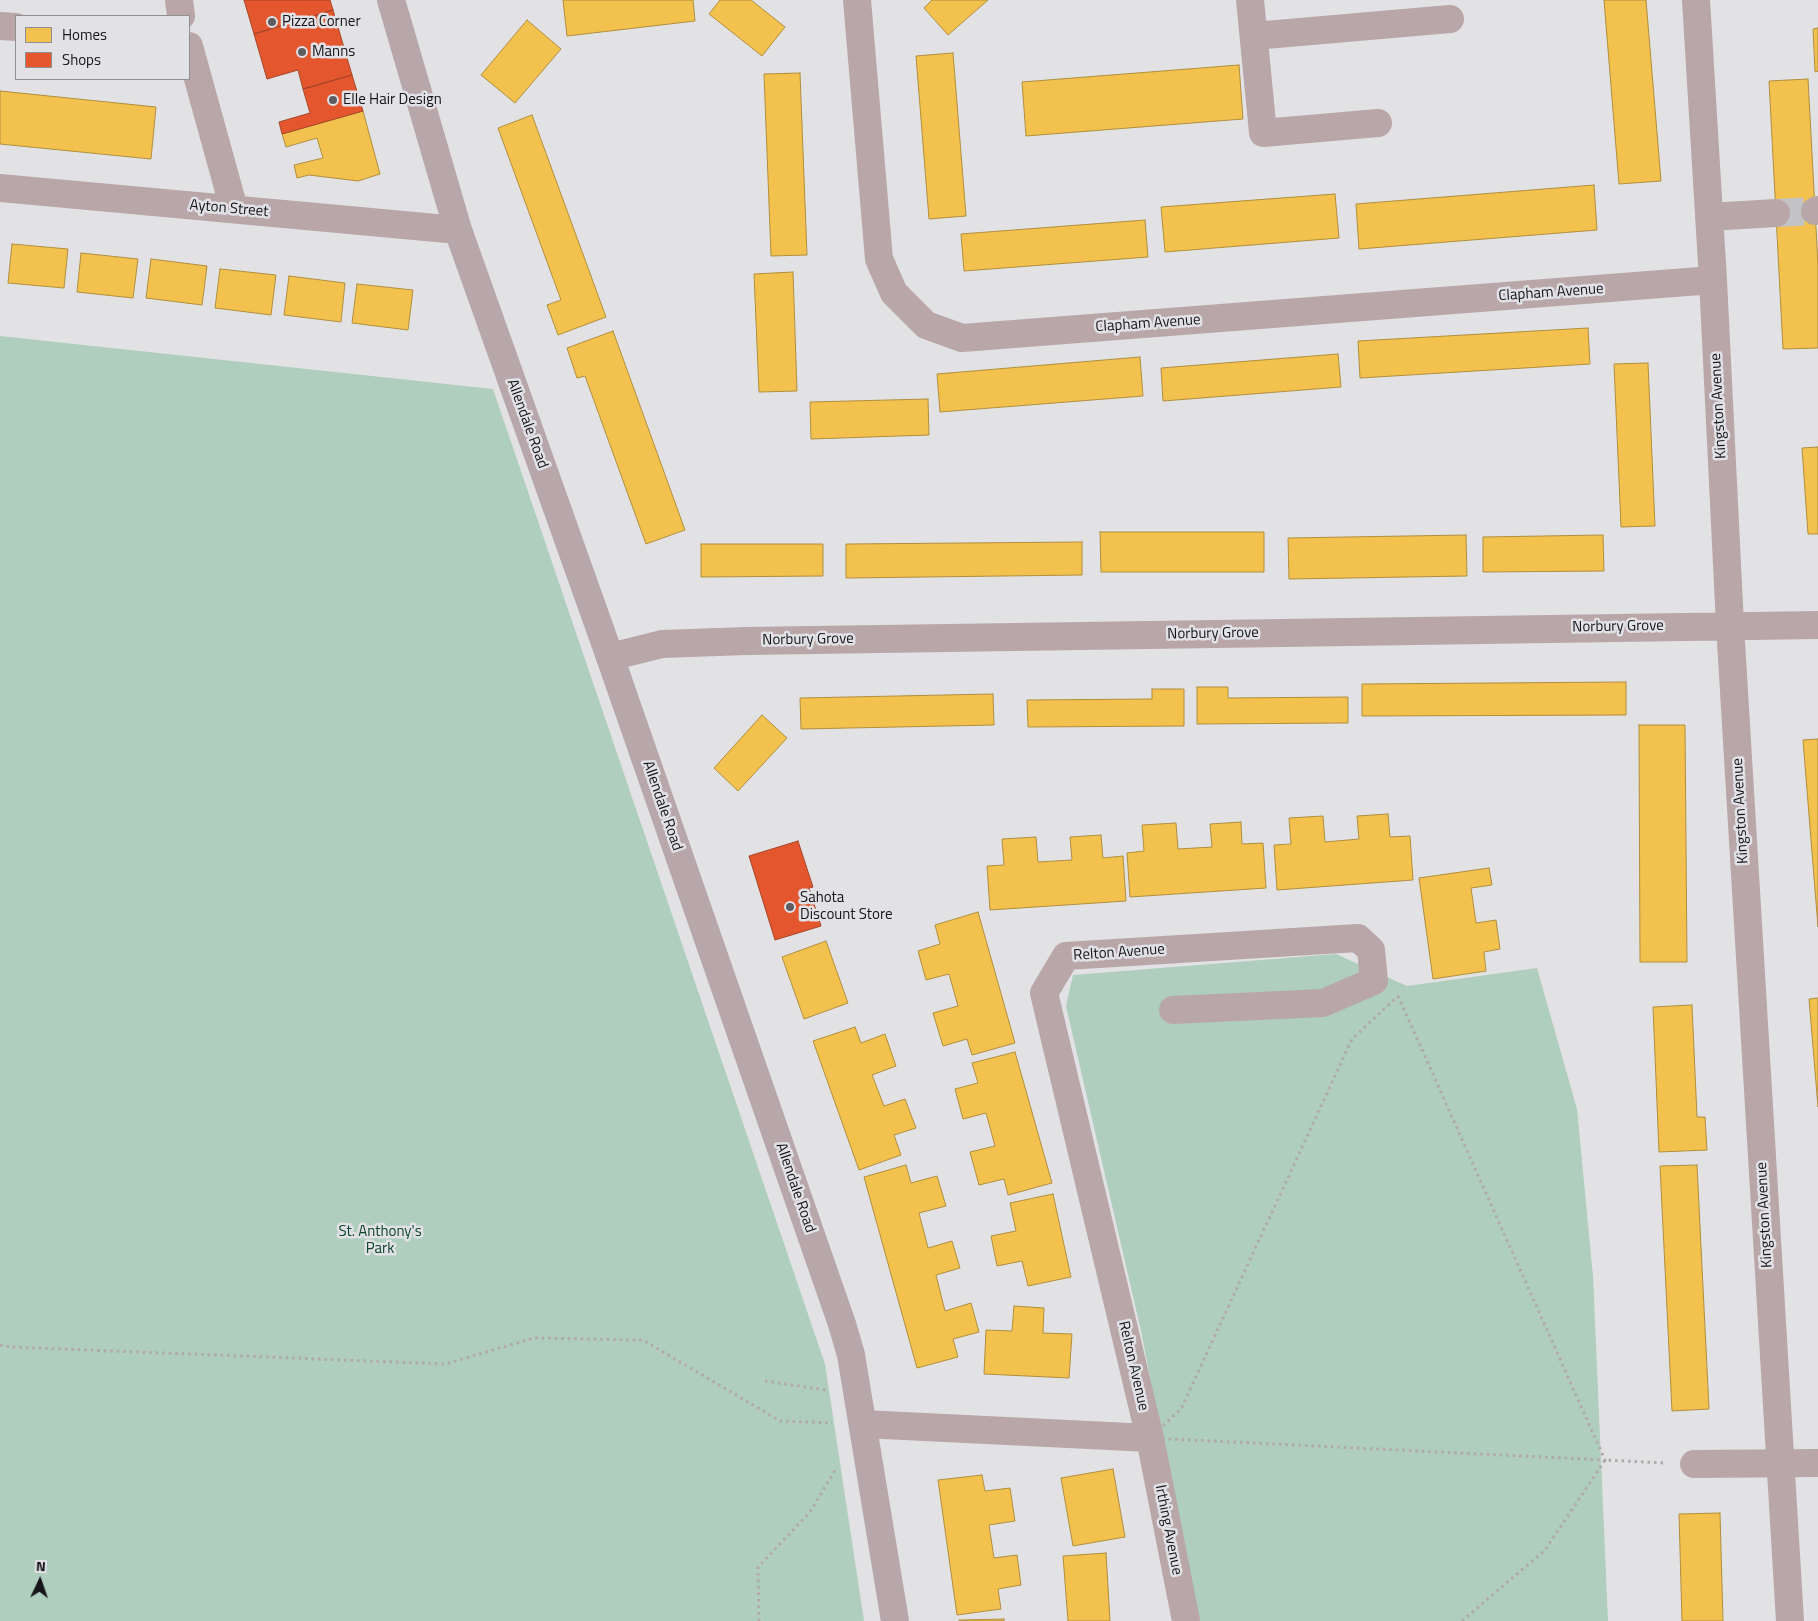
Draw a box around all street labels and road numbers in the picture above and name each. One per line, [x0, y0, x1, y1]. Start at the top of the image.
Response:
street label: Ayton Street [189, 197, 269, 221]
street label: Clapham Avenue [1498, 280, 1604, 306]
street label: Clapham Avenue [1095, 311, 1201, 337]
street label: Kingston Avenue [1707, 353, 1731, 459]
street label: Allendale Road [503, 377, 551, 471]
street label: Norbury Grove [1572, 617, 1664, 637]
street label: Norbury Grove [1167, 624, 1259, 644]
street label: Norbury Grove [762, 630, 854, 650]
street label: Kingston Avenue [1729, 758, 1753, 864]
street label: Allendale Road [638, 759, 686, 853]
street label: Relton Avenue [1073, 941, 1165, 965]
street label: Allendale Road [771, 1141, 819, 1235]
street label: Kingston Avenue [1753, 1162, 1777, 1268]
street label: Relton Avenue [1114, 1319, 1152, 1413]
street label: Irthing Avenue [1150, 1483, 1186, 1577]

